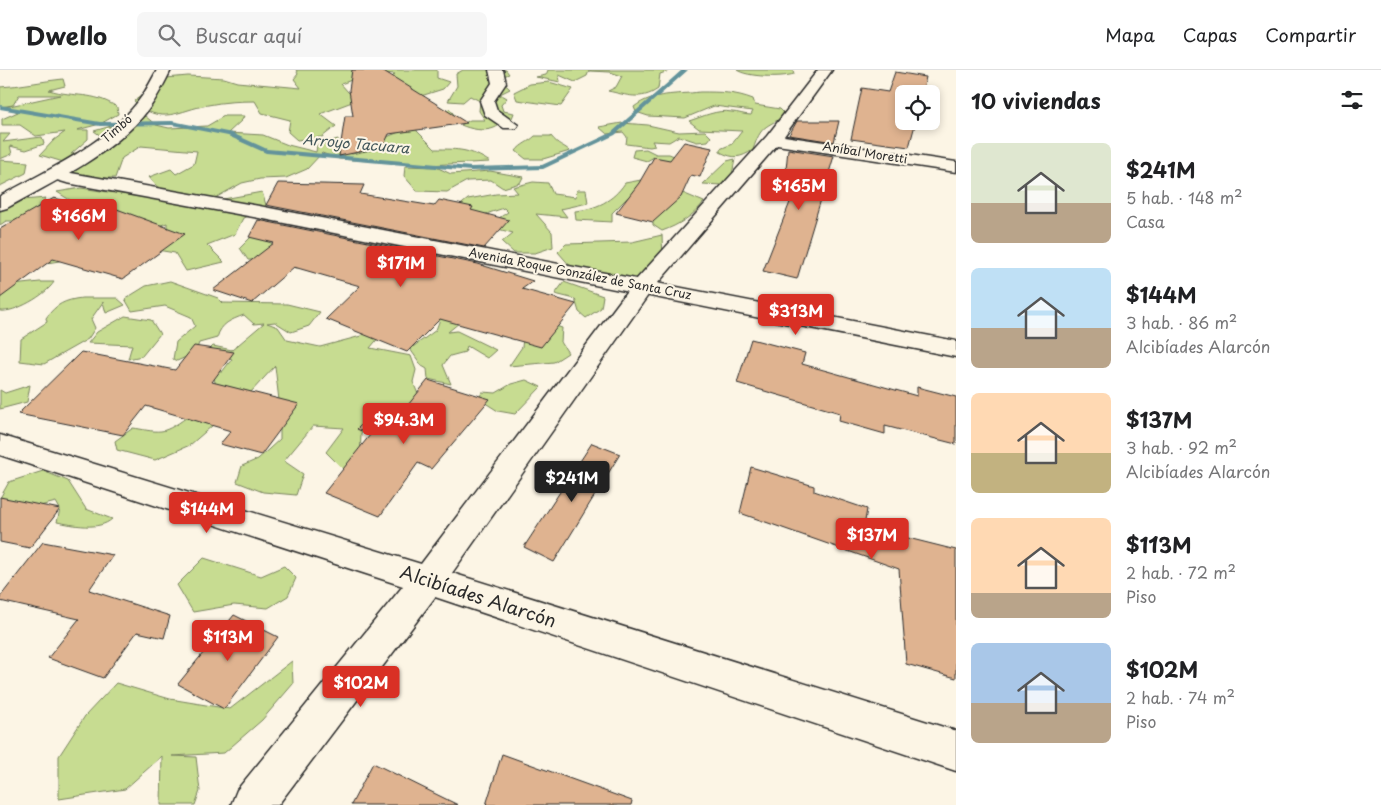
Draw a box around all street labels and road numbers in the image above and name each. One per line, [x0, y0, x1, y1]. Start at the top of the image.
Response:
street label: Timbó [97, 110, 136, 147]
street label: Aníbal Moretti [821, 136, 909, 168]
street label: Avenida Roque González de Santa Cruz [467, 243, 693, 303]
street label: Alcibíades Alarcón [397, 558, 560, 634]

